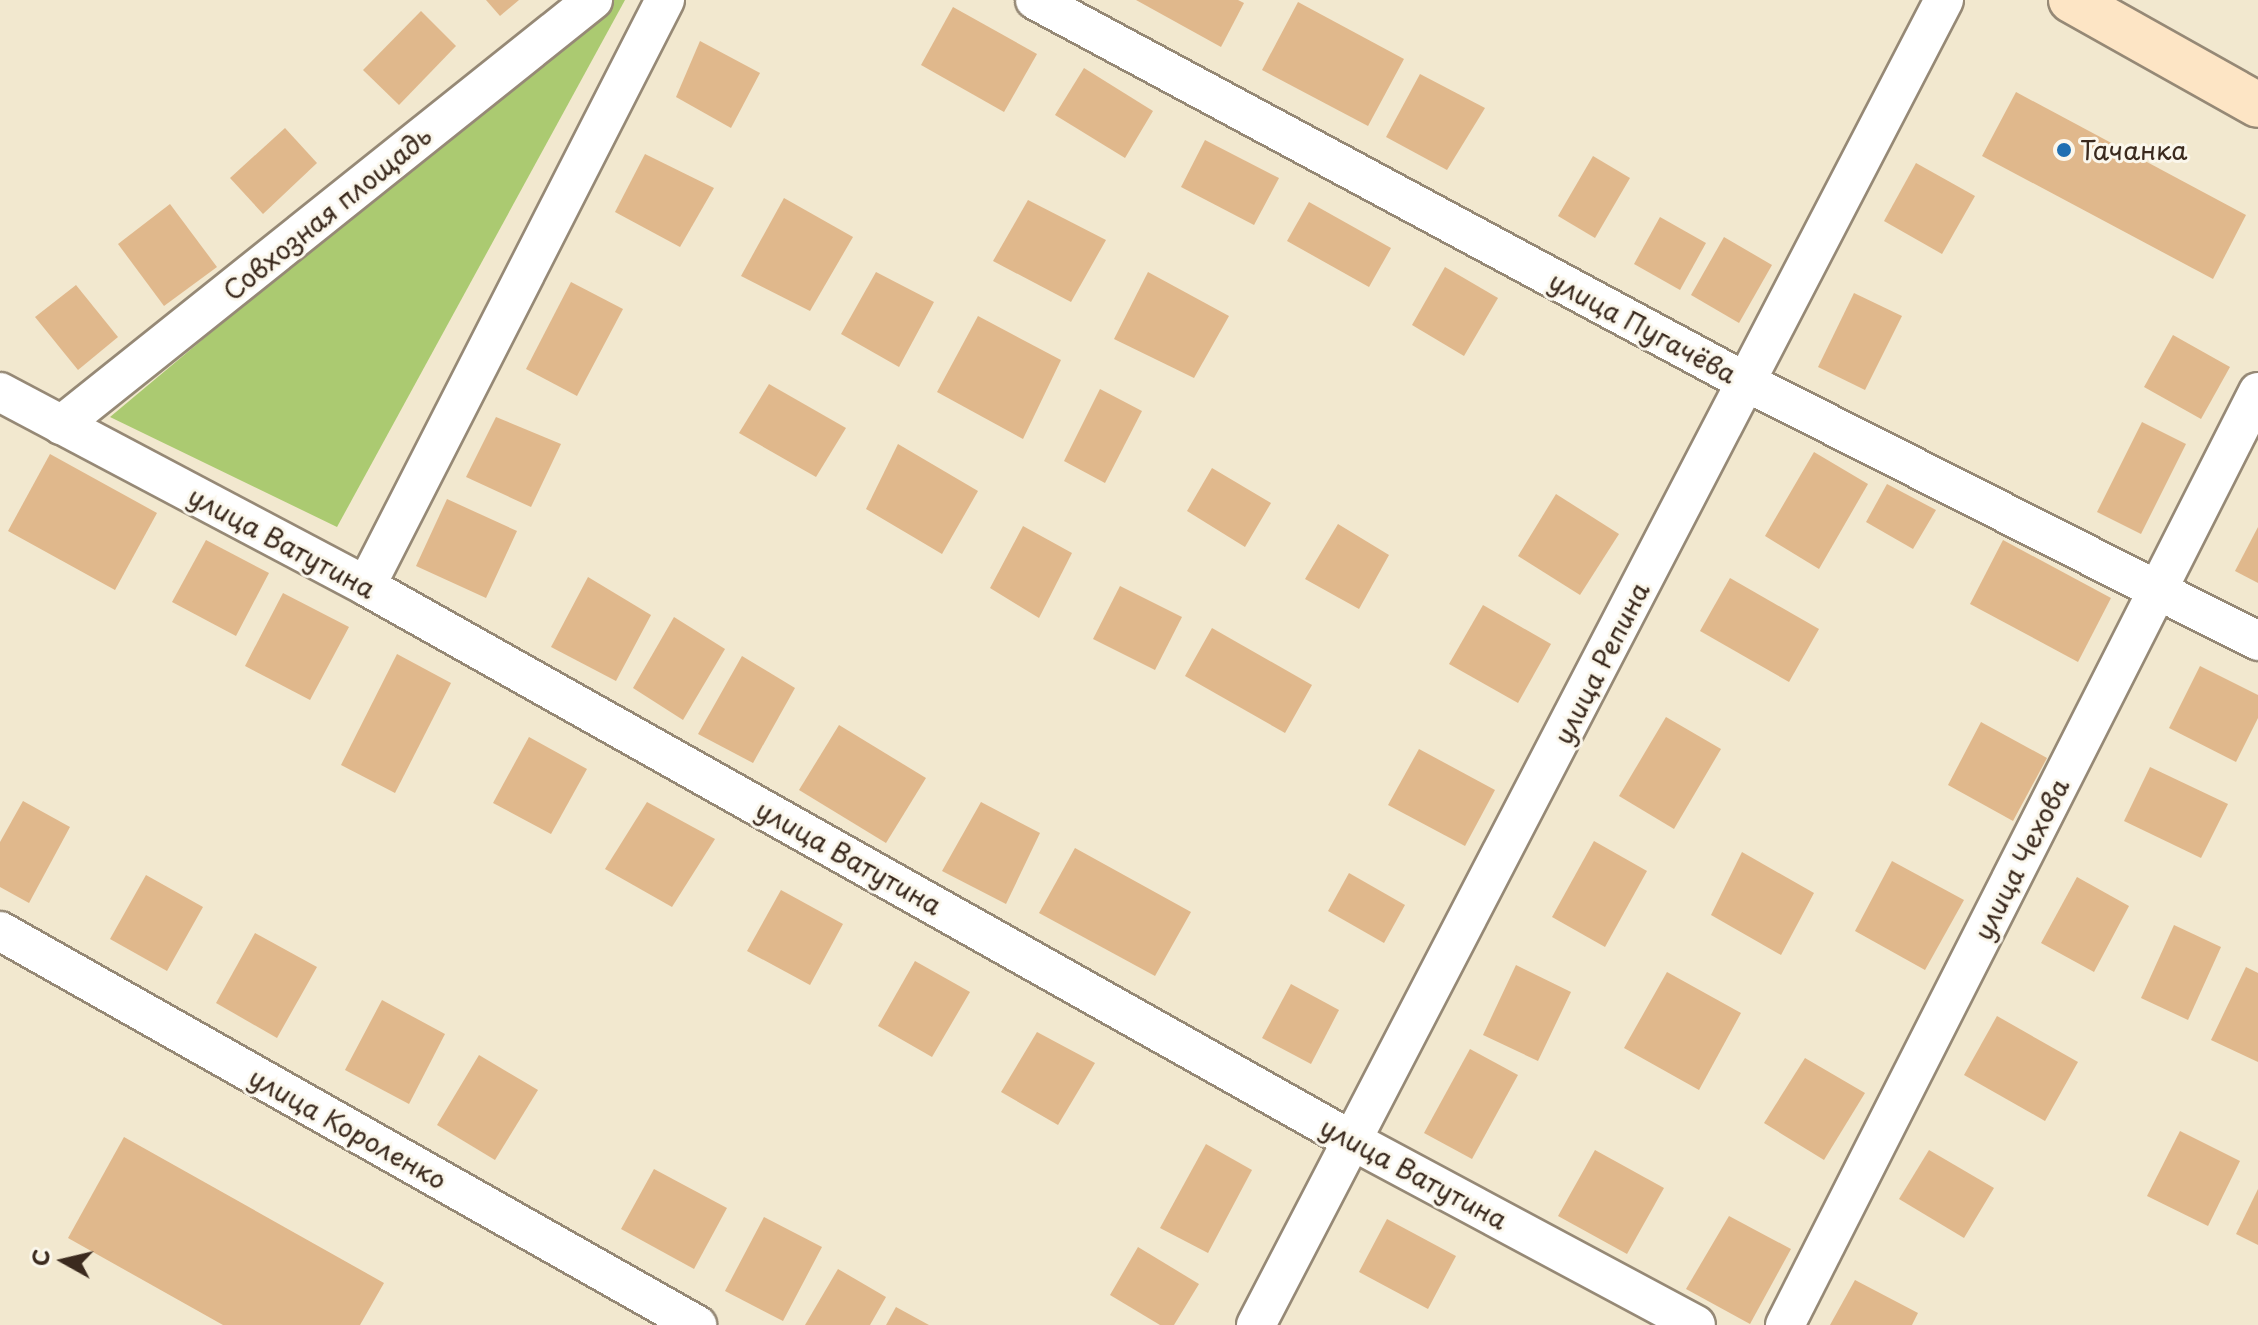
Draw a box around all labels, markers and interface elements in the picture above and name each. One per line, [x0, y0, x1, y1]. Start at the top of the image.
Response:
street label: Совхозная площадь [216, 119, 438, 307]
place label: Тачанка [2080, 134, 2187, 166]
marker: Тачанка [2055, 141, 2073, 159]
street label: улица Пугачёва [1543, 264, 1743, 390]
street label: улица Ватутина [183, 479, 381, 605]
street label: улица Репина [1546, 576, 1656, 750]
street label: улица Чехова [1967, 772, 2075, 946]
street label: улица Ватутина [751, 793, 947, 921]
street label: улица Короленко [243, 1061, 453, 1195]
street label: улица Ватутина [1315, 1110, 1513, 1236]
north arrow [24, 1221, 104, 1301]
text: С [22, 1247, 57, 1268]

